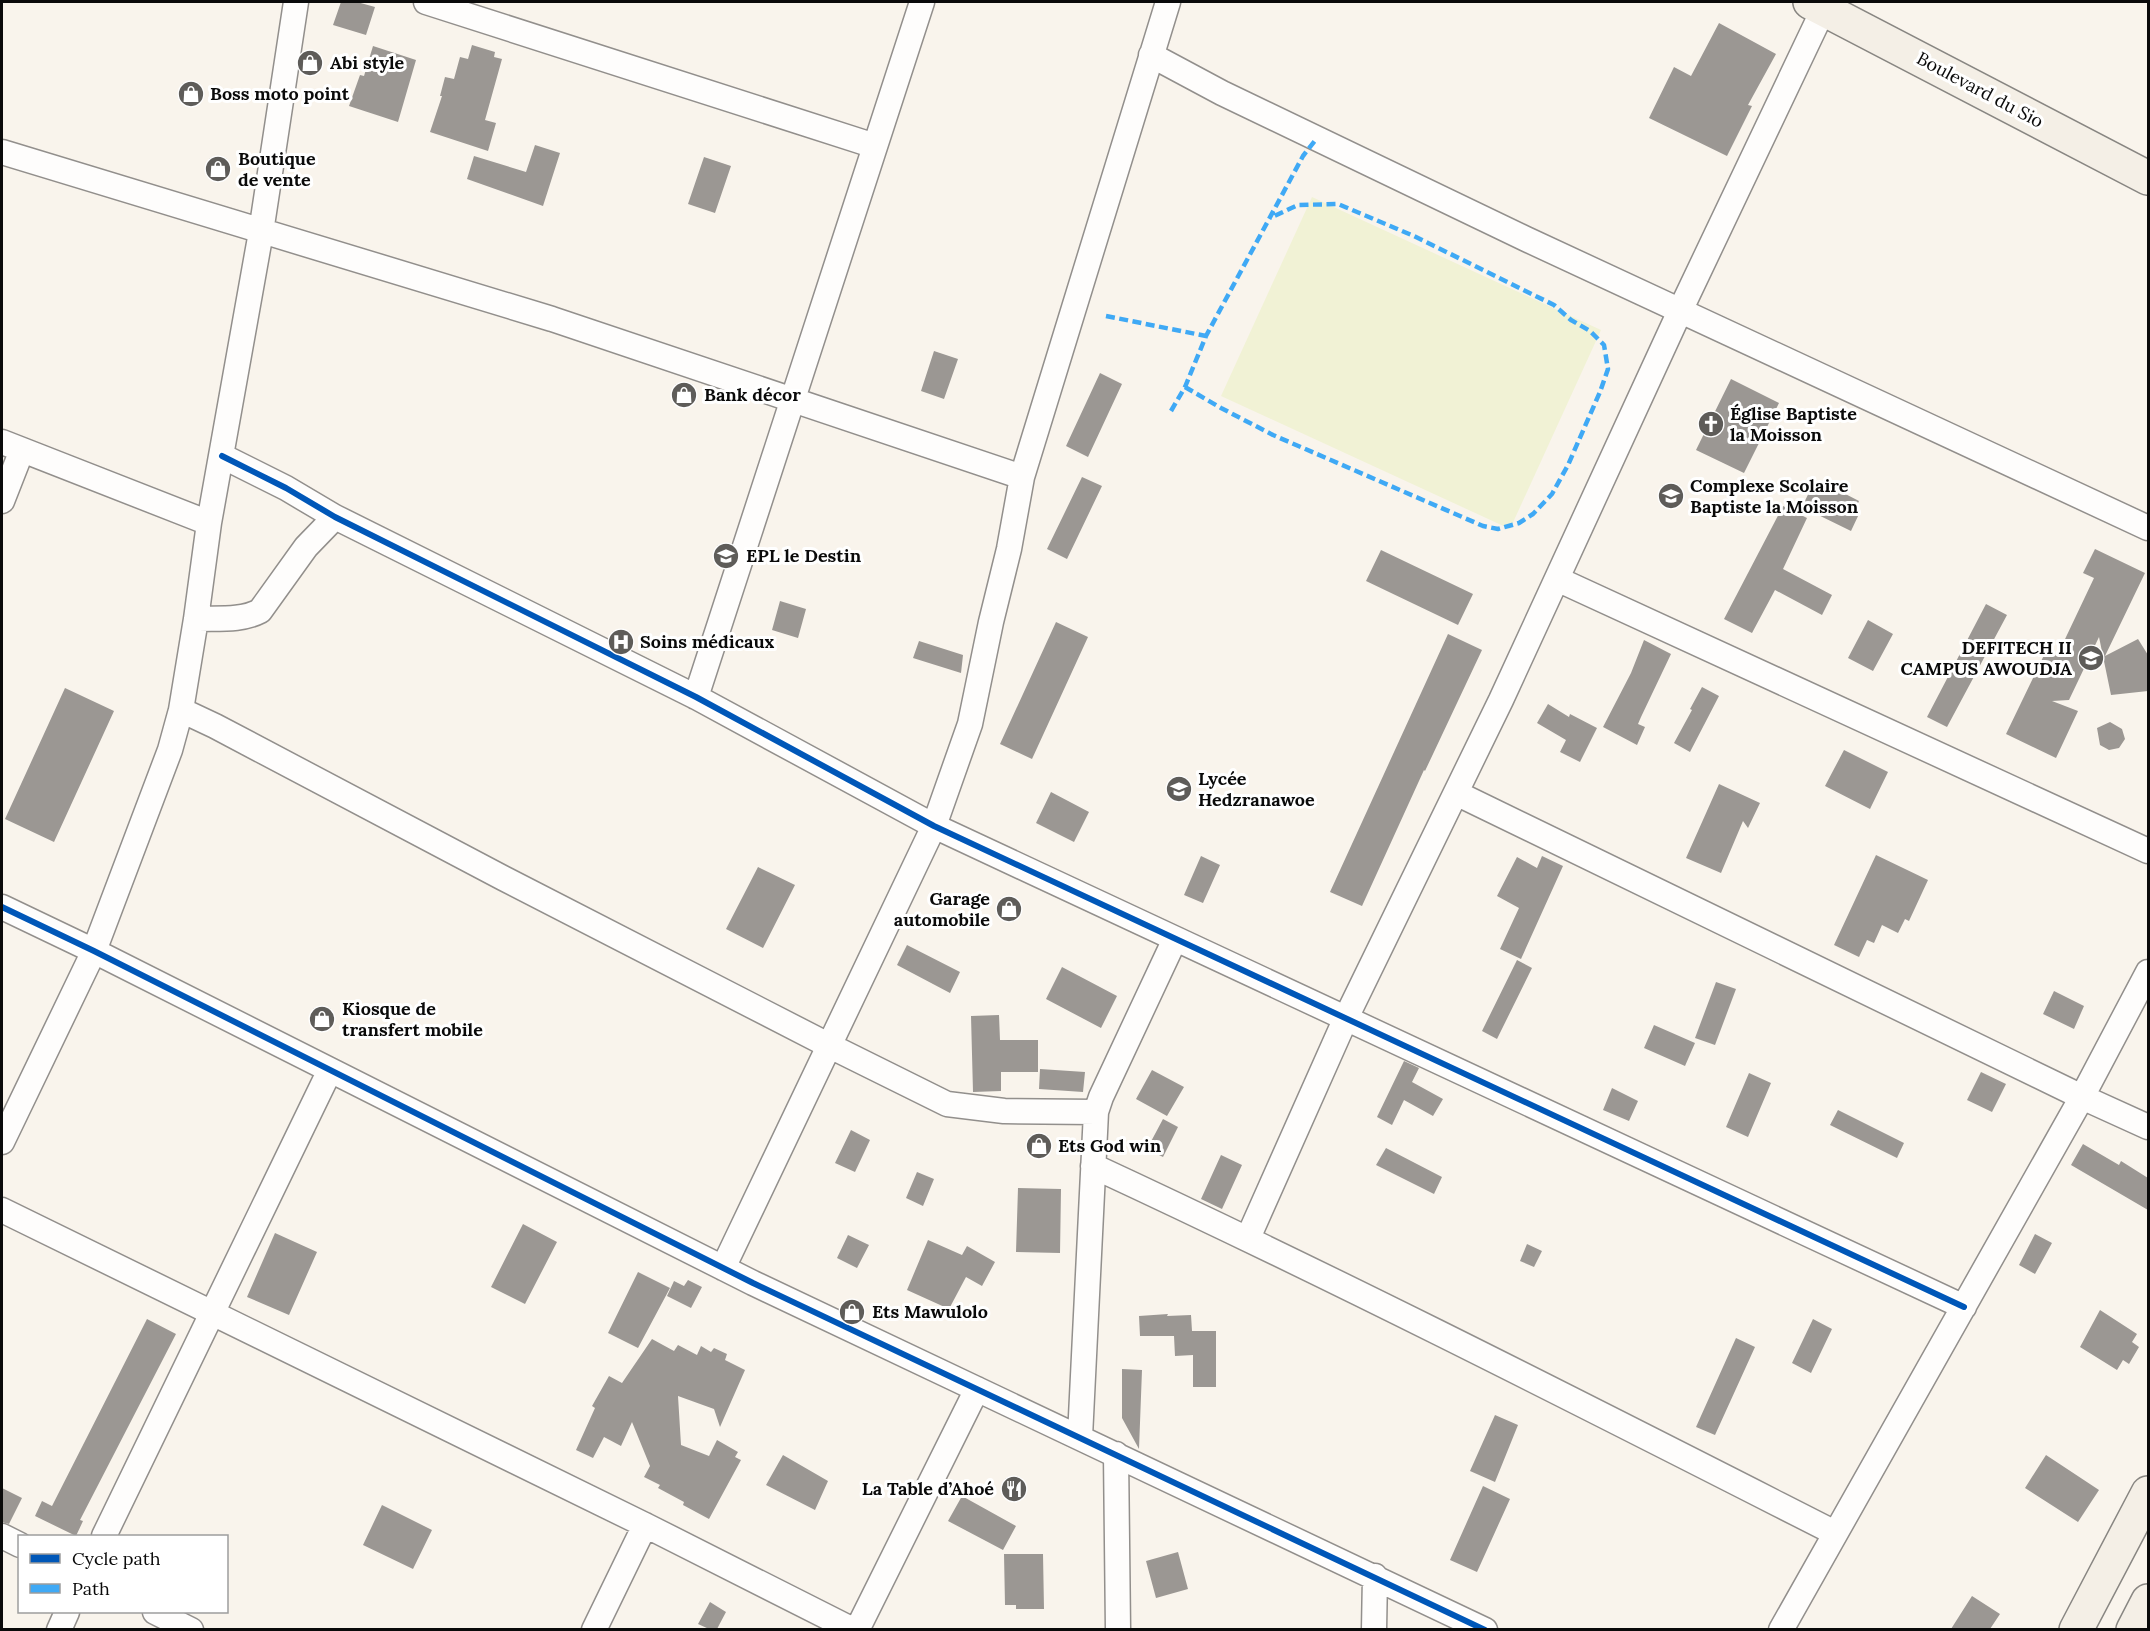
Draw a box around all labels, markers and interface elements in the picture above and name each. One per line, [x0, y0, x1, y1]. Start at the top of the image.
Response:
street label: Boulevard du Sio [1913, 46, 2048, 133]
shop icon: Abi style [295, 48, 325, 78]
place label: Abi style [330, 51, 405, 74]
shop icon: Boss moto point [176, 79, 206, 109]
place label: Boss moto point [210, 82, 350, 105]
place label: Boutique de vente [238, 147, 316, 191]
shop icon: Boutique de vente [203, 154, 233, 184]
shop icon: Bank décor [669, 380, 699, 410]
place label: Bank décor [704, 383, 801, 406]
place label: Église Baptiste la Moisson [1730, 402, 1857, 446]
church icon: Église Baptiste la Moisson [1696, 409, 1726, 439]
place label: Complexe Scolaire Baptiste la Moisson [1690, 474, 1859, 518]
school or university icon: Complexe Scolaire Baptiste la Moisson [1656, 481, 1686, 511]
school or university icon: EPL le Destin [711, 541, 741, 571]
place label: EPL le Destin [746, 544, 862, 567]
hospital icon: Soins médicaux [606, 627, 636, 657]
place label: Soins médicaux [640, 630, 775, 653]
place label: DEFITECH II CAMPUS AWOUDJA [1900, 636, 2072, 680]
school or university icon: DEFITECH II CAMPUS AWOUDJA [2076, 643, 2106, 673]
place label: Lycée Hedzranawoe [1198, 767, 1315, 811]
school or university icon: Lycée Hedzranawoe [1164, 774, 1194, 804]
place label: Garage automobile [894, 887, 990, 931]
shop icon: Garage automobile [994, 894, 1024, 924]
place label: Kiosque de transfert mobile [342, 997, 483, 1041]
shop icon: Kiosque de transfert mobile [307, 1004, 337, 1034]
shop icon: Ets God win [1024, 1131, 1054, 1161]
place label: Ets God win [1058, 1134, 1162, 1157]
shop icon: Ets Mawulolo [837, 1297, 867, 1327]
place label: Ets Mawulolo [872, 1300, 988, 1323]
restaurant icon: La Table d’Ahoé [999, 1474, 1029, 1504]
place label: La Table d’Ahoé [862, 1477, 994, 1500]
legend [18, 1535, 228, 1613]
text: Cycle path [72, 1547, 161, 1570]
text: Path [72, 1577, 110, 1600]

